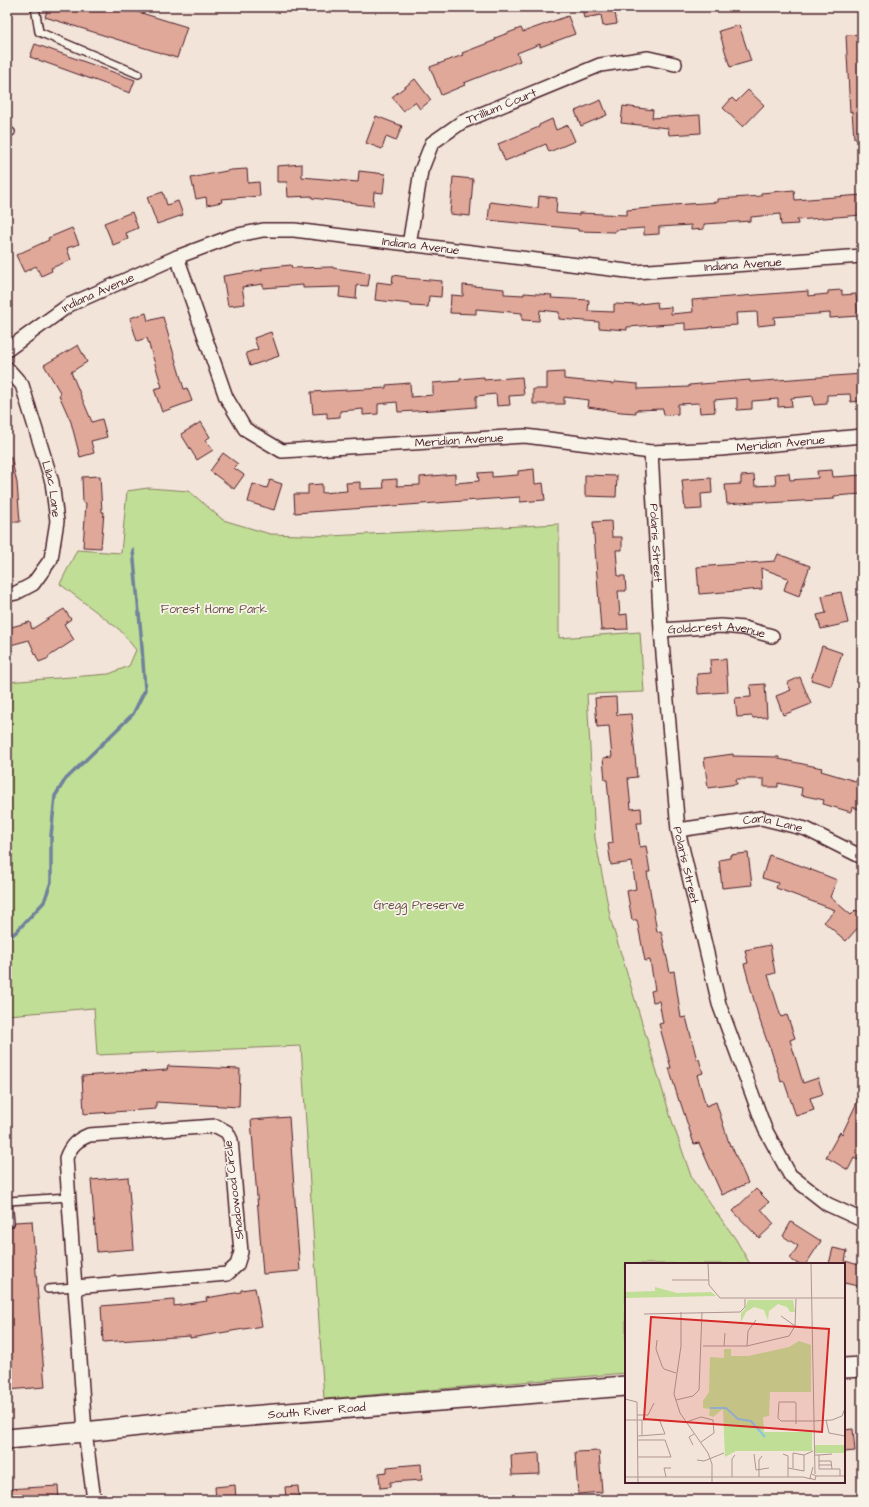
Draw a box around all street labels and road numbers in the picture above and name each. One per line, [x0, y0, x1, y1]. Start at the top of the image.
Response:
street label: Trillium Court [463, 84, 539, 128]
street label: Indiana Avenue [381, 232, 461, 259]
street label: Indiana Avenue [704, 253, 783, 276]
street label: Indiana Avenue [58, 268, 137, 316]
street label: Meridian Avenue [414, 429, 504, 451]
street label: Meridian Avenue [736, 431, 826, 456]
street label: Lilac Lane [37, 459, 65, 519]
street label: Polaris Street [645, 503, 667, 583]
street label: Goldcrest Avenue [667, 617, 768, 642]
street label: Carla Lane [742, 809, 805, 836]
street label: Polaris Street [669, 825, 704, 905]
street label: Shadowood Circle [219, 1139, 249, 1241]
street label: South River Road [267, 1398, 366, 1423]

